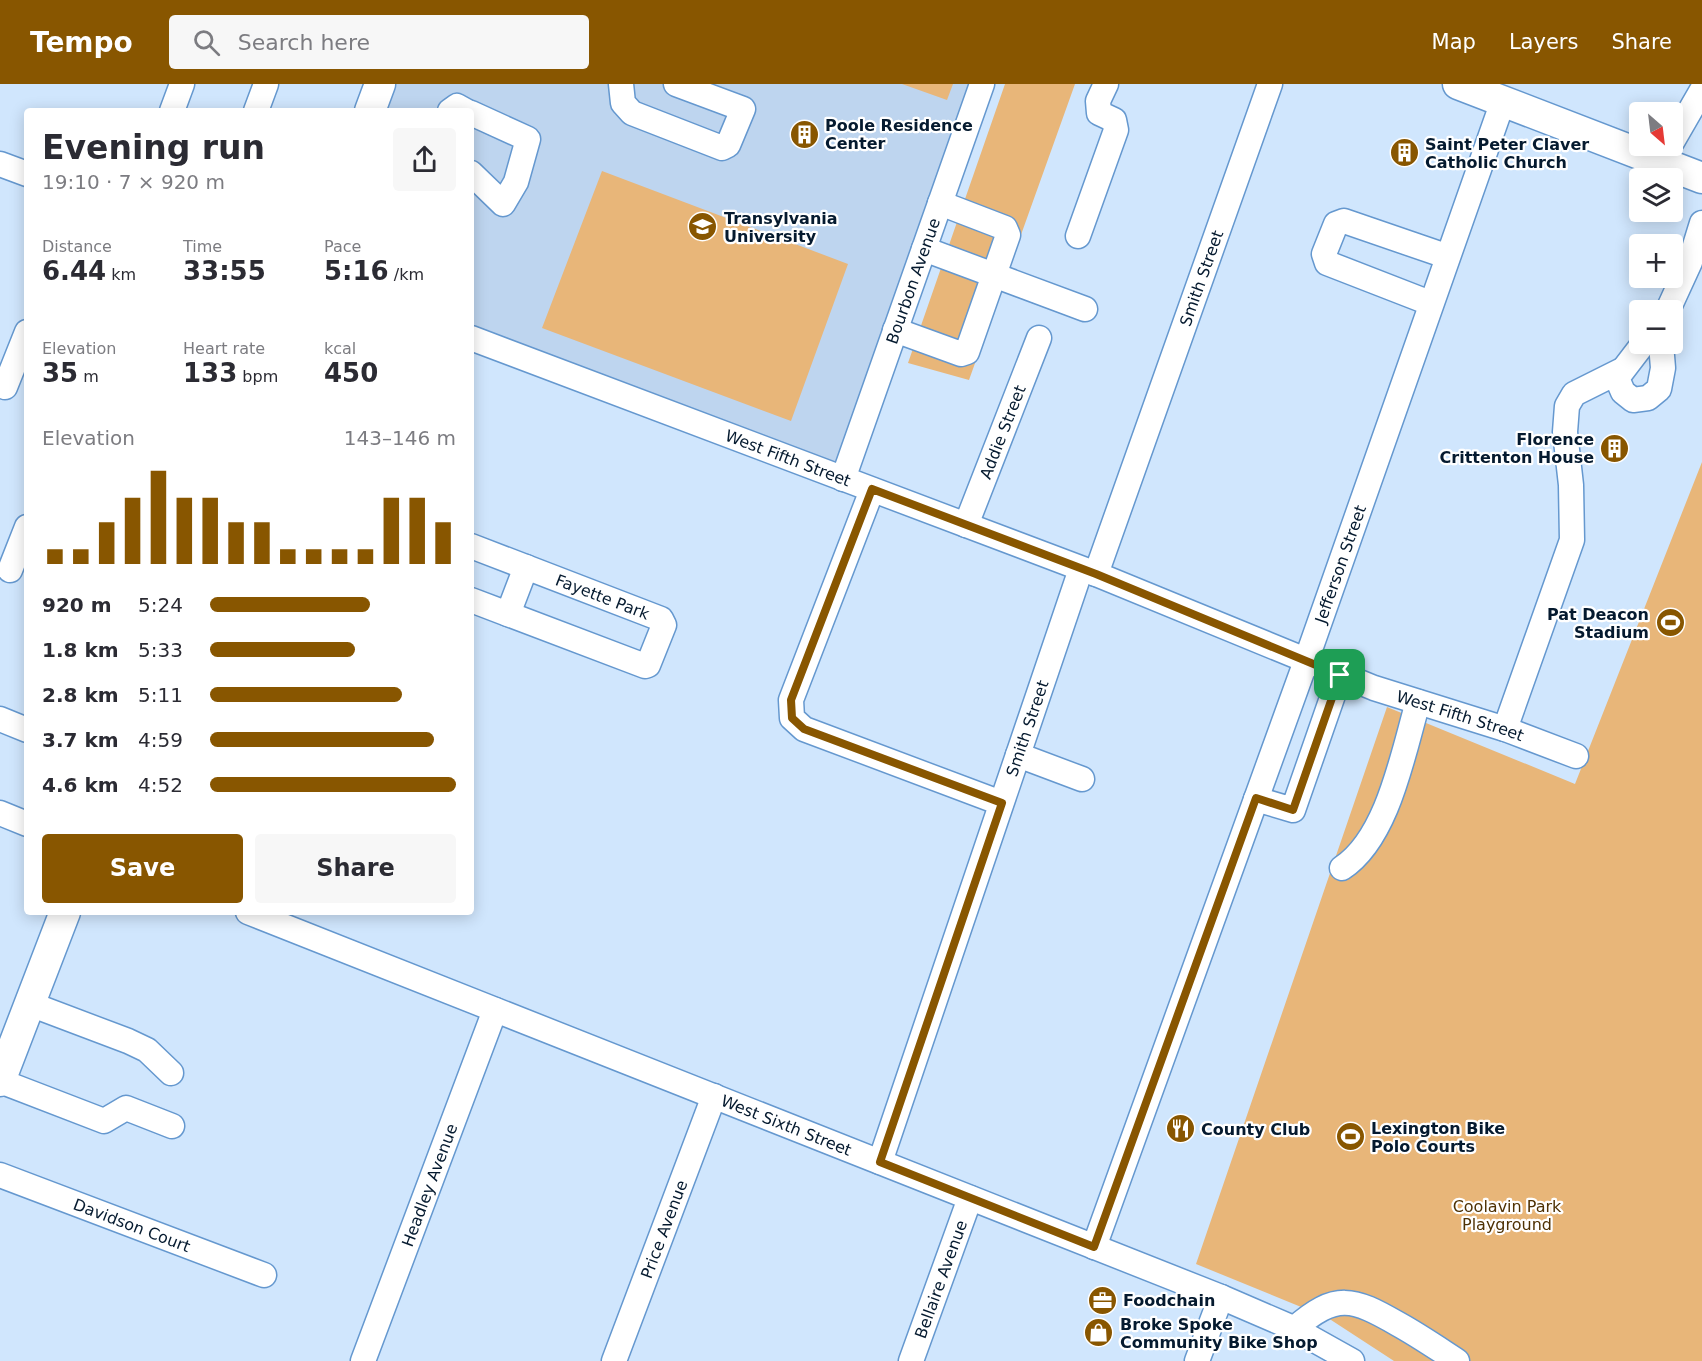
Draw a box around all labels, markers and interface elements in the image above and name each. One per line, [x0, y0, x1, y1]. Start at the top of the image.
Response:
search box [169, 15, 589, 69]
text: Tempo [30, 26, 133, 59]
icon: search [190, 26, 223, 59]
text: Search here [238, 30, 370, 55]
text: Map [1432, 30, 1476, 54]
text: Layers [1509, 30, 1578, 54]
text: Share [1611, 30, 1672, 54]
north arrow [1629, 102, 1683, 156]
map controls [1629, 102, 1683, 354]
place label: Poole Residence Center [825, 116, 973, 153]
building icon: Poole Residence Center [788, 118, 820, 150]
text: Evening run [42, 128, 265, 167]
button: share [393, 128, 456, 191]
place label: Saint Peter Claver Catholic Church [1425, 135, 1589, 172]
building icon: Saint Peter Claver Catholic Church [1388, 137, 1420, 169]
button: layers [1629, 168, 1683, 222]
text: 19:10 · 7 × 920 m [42, 170, 225, 194]
place label: Transylvania University [724, 209, 838, 246]
school or university icon: Transylvania University [687, 211, 719, 243]
street label: Bourbon Avenue [882, 216, 944, 347]
street label: Smith Street [1176, 228, 1227, 329]
button: + [1629, 234, 1683, 288]
text: Distance [42, 237, 112, 256]
text: Time [183, 237, 222, 256]
text: Pace [324, 237, 361, 256]
text: 6.44 [42, 256, 106, 286]
text: 33:55 [183, 256, 266, 286]
text: 5:16 [324, 256, 389, 286]
text: km [106, 265, 136, 284]
text: /km [389, 265, 424, 284]
button: − [1629, 300, 1683, 354]
text: Elevation [42, 339, 116, 358]
text: Heart rate [183, 339, 265, 358]
text: kcal [324, 339, 356, 358]
text: 35 [42, 358, 78, 388]
text: 133 [183, 358, 237, 388]
text: 450 [324, 358, 378, 388]
text: m [78, 367, 99, 386]
text: bpm [237, 367, 278, 386]
street label: Addie Street [976, 382, 1030, 482]
text: Elevation [42, 426, 135, 450]
text: 143–146 m [344, 426, 456, 450]
street label: West Fifth Street [723, 426, 853, 491]
place label: Florence Crittenton House [1440, 430, 1594, 467]
building icon: Florence Crittenton House [1599, 432, 1631, 464]
street label: Jefferson Street [1311, 503, 1370, 627]
street label: Fayette Park [553, 570, 653, 624]
text: 920 m [42, 593, 112, 617]
text: 5:24 [138, 593, 183, 617]
place label: Pat Deacon Stadium [1547, 605, 1649, 642]
sports icon: Pat Deacon Stadium [1654, 607, 1686, 639]
text: 1.8 km [42, 638, 119, 662]
text: 5:33 [138, 638, 183, 662]
pin [1314, 649, 1365, 700]
icon: arrive [1323, 658, 1356, 691]
street label: Smith Street [1002, 678, 1053, 779]
text: 2.8 km [42, 683, 119, 707]
text: 5:11 [138, 683, 183, 707]
street label: West Fifth Street [1394, 687, 1526, 745]
text: 3.7 km [42, 728, 119, 752]
text: 4:59 [138, 728, 183, 752]
text: 4.6 km [42, 773, 119, 797]
text: 4:52 [138, 773, 183, 797]
button: Save [42, 834, 243, 903]
button: Share [255, 834, 456, 903]
street label: West Sixth Street [718, 1091, 854, 1160]
restaurant icon: County Club [1164, 1113, 1196, 1145]
place label: Lexington Bike Polo Courts [1371, 1119, 1505, 1156]
place label: County Club [1201, 1120, 1310, 1139]
street label: Headley Avenue [398, 1121, 461, 1249]
sports icon: Lexington Bike Polo Courts [1334, 1121, 1366, 1153]
street label: Price Avenue [637, 1177, 691, 1281]
street label: Davidson Court [71, 1195, 193, 1256]
park label: Coolavin Park Playground [1453, 1197, 1562, 1234]
street label: Bellaire Avenue [911, 1218, 971, 1341]
office icon: Foodchain [1086, 1284, 1118, 1316]
place label: Foodchain [1123, 1291, 1215, 1310]
place label: Broke Spoke Community Bike Shop [1120, 1315, 1318, 1352]
shop icon: Broke Spoke Community Bike Shop [1083, 1317, 1115, 1349]

